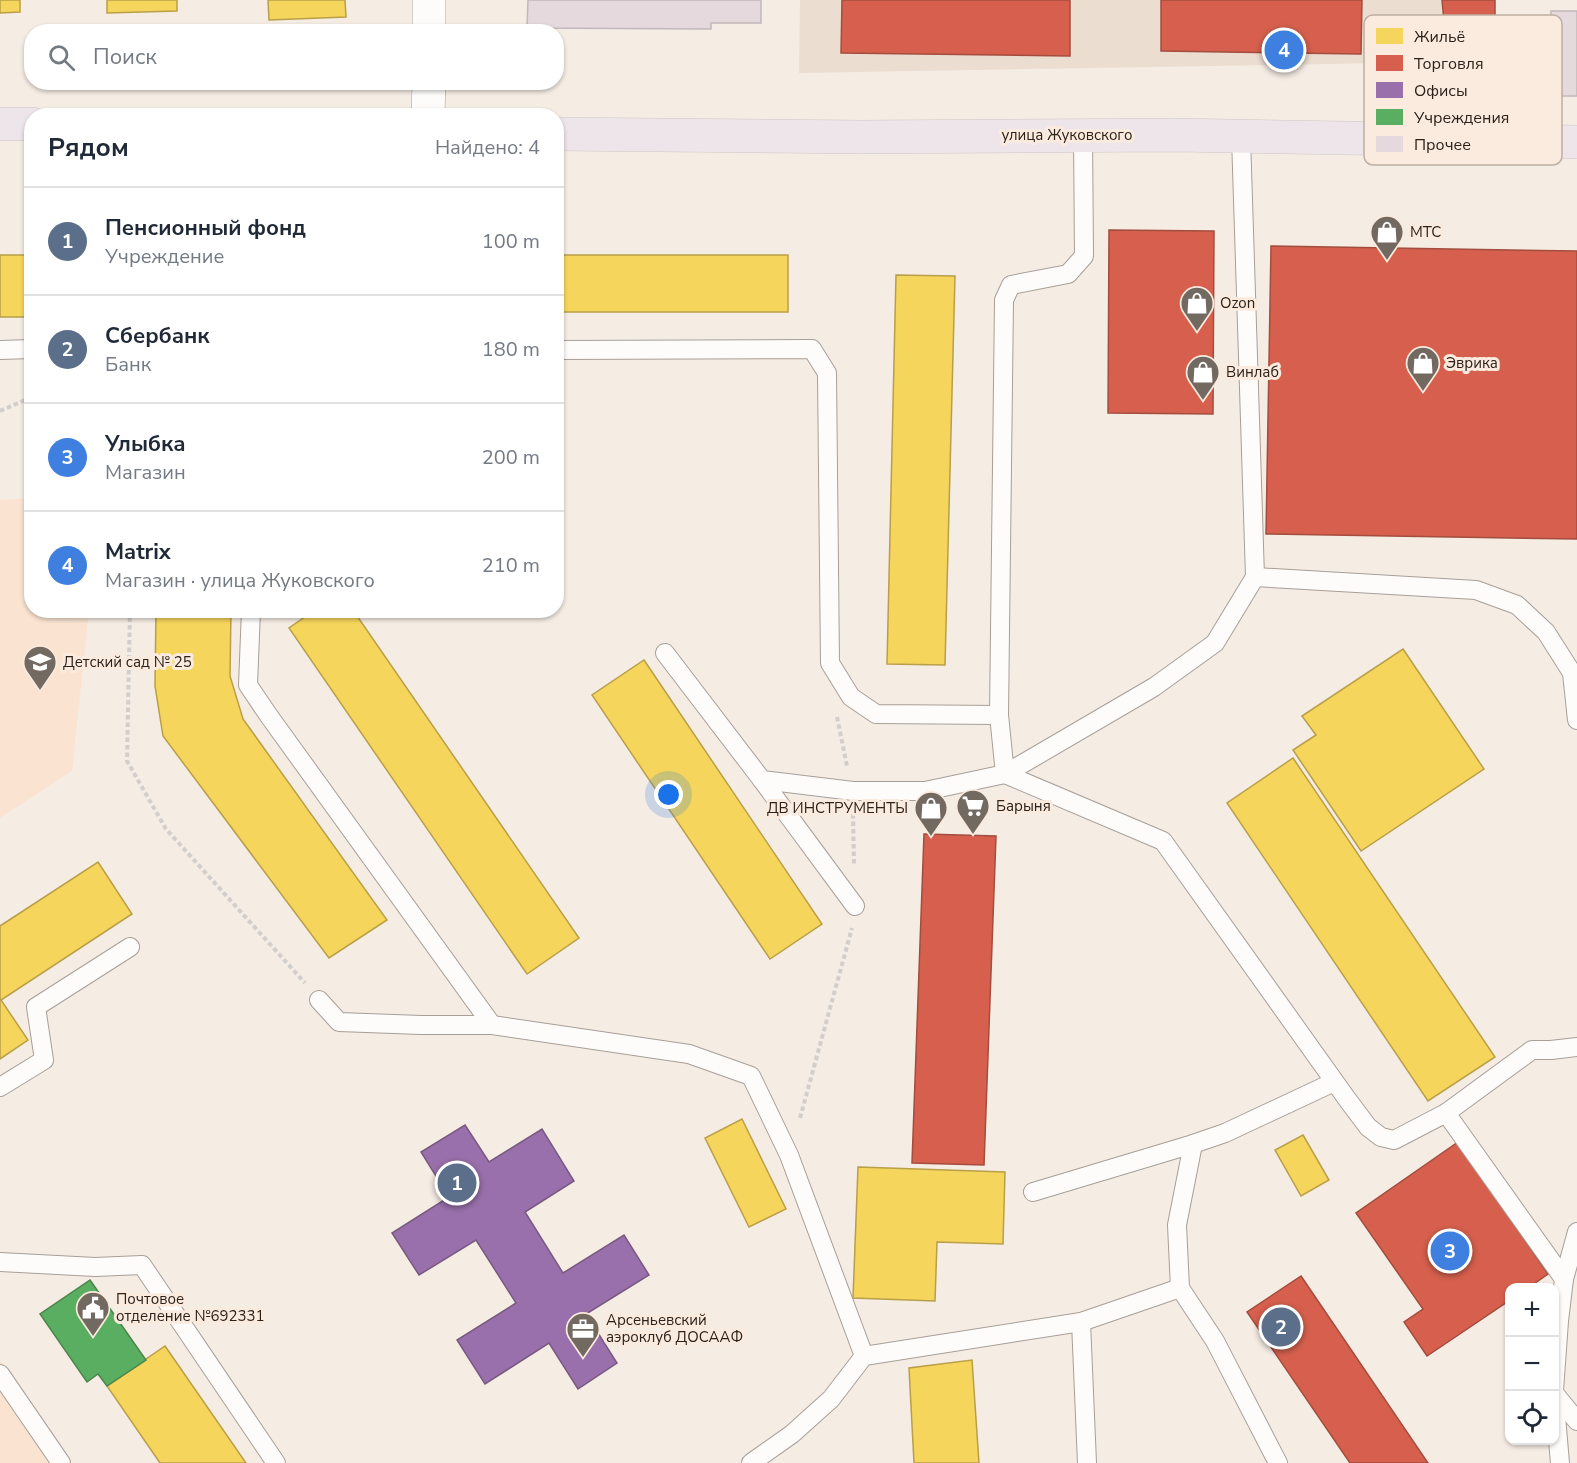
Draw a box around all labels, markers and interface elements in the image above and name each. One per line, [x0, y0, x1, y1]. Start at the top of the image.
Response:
legend [1364, 15, 1562, 165]
search box [24, 24, 564, 90]
text: Жильё [1414, 26, 1465, 48]
pin: 4 [1264, 28, 1304, 72]
icon: search [45, 41, 78, 74]
text: Поиск [93, 42, 157, 72]
text: Торговля [1414, 53, 1484, 75]
text: Офисы [1414, 80, 1468, 102]
text: Учреждения [1413, 107, 1509, 129]
street label: улица Жуковского [1002, 125, 1132, 145]
text: Рядом [48, 130, 129, 165]
text: Найдено: 4 [435, 134, 540, 161]
text: Прочее [1414, 134, 1471, 156]
text: Пенсионный фонд [105, 213, 306, 243]
shop icon: МТС [1369, 214, 1405, 261]
place label: МТС [1410, 222, 1441, 242]
text: 1 [62, 228, 74, 255]
text: 100 m [482, 228, 540, 255]
text: Учреждение [105, 243, 224, 270]
shop icon: Ozon [1179, 285, 1215, 332]
place label: Ozon [1220, 293, 1255, 313]
text: Сбербанк [105, 321, 210, 351]
text: 2 [62, 336, 74, 363]
text: 180 m [482, 336, 540, 363]
shop icon: Эврика [1405, 345, 1441, 392]
text: Банк [105, 351, 151, 378]
place label: Эврика [1446, 353, 1498, 373]
shop icon: Винлаб [1185, 354, 1221, 401]
place label: Винлаб [1226, 362, 1279, 382]
text: Улыбка [105, 429, 186, 459]
text: 3 [62, 444, 74, 471]
text: 200 m [482, 444, 540, 471]
text: Магазин [105, 459, 186, 486]
text: Matrix [105, 537, 171, 567]
text: 4 [62, 552, 74, 579]
text: 210 m [482, 552, 540, 579]
text: Магазин · улица Жуковского [105, 567, 375, 594]
school or university icon: Детский сад № 25 [22, 644, 58, 691]
place label: Детский сад № 25 [63, 652, 192, 672]
your location [654, 780, 683, 809]
supermarket icon: Барыня [955, 788, 991, 835]
shop icon: ДВ ИНСТРУМЕНТЫ [913, 790, 949, 837]
place label: Барыня [996, 796, 1051, 816]
place label: ДВ ИНСТРУМЕНТЫ [767, 798, 908, 818]
pin: 1 [438, 1160, 476, 1206]
pin: 3 [1430, 1228, 1470, 1274]
map controls [1505, 1283, 1559, 1445]
button: + [1505, 1283, 1559, 1337]
place label: Почтовое отделение №692331 [116, 1289, 265, 1326]
public building icon: Почтовое отделение №692331 [75, 1290, 111, 1337]
pin: 2 [1262, 1304, 1300, 1350]
place label: Арсеньевский аэроклуб ДОСААФ [606, 1310, 743, 1347]
office icon: Арсеньевский аэроклуб ДОСААФ [565, 1311, 601, 1358]
button: − [1505, 1337, 1559, 1391]
button: locate [1505, 1391, 1559, 1445]

